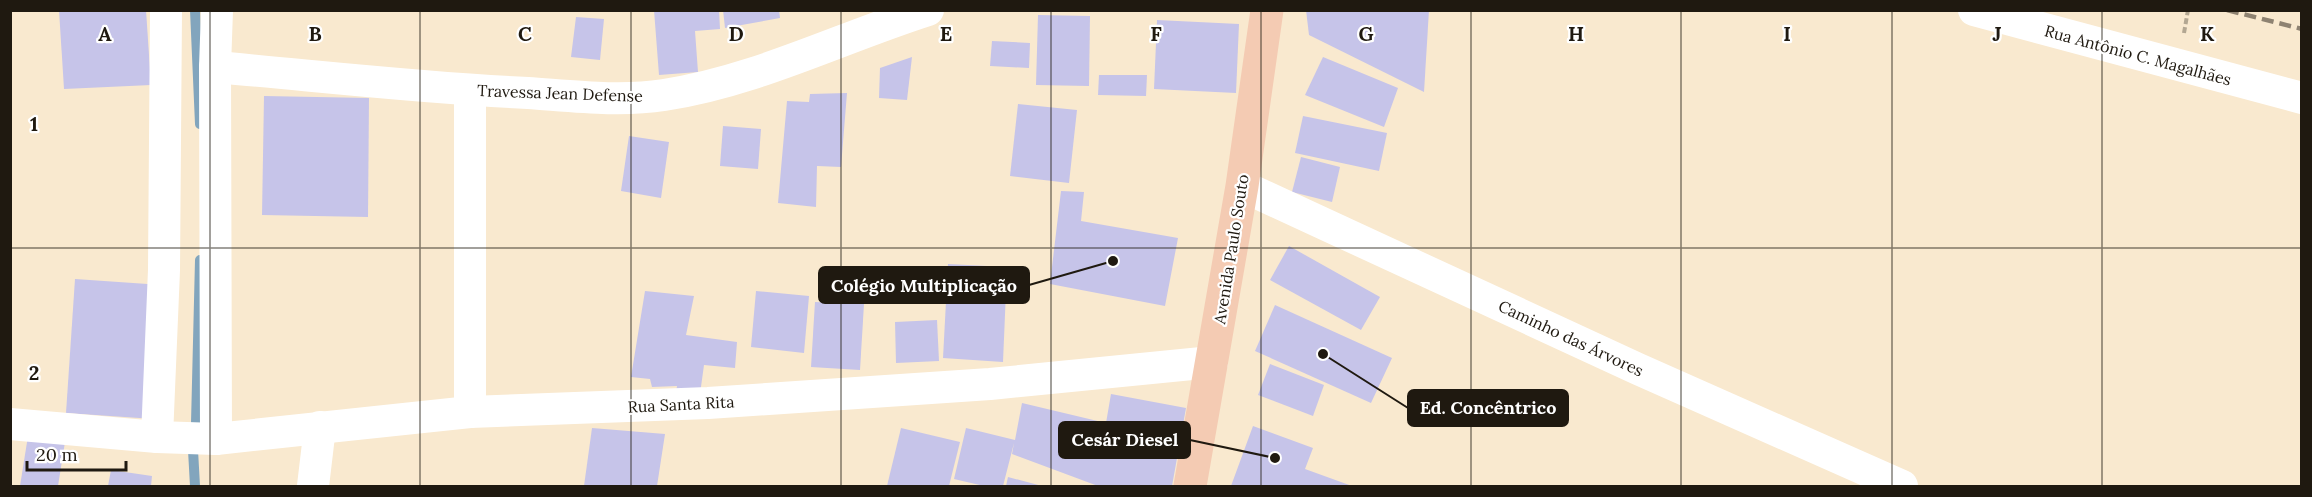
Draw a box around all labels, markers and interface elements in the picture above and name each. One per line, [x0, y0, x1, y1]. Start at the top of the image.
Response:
street label: Rua Antônio C. Magalhães [2042, 20, 2234, 90]
text: A [98, 21, 112, 46]
text: B [308, 21, 322, 46]
text: C [518, 21, 532, 46]
text: D [728, 21, 744, 46]
text: E [940, 21, 952, 46]
text: F [1150, 21, 1162, 46]
text: G [1358, 21, 1374, 46]
text: H [1568, 21, 1584, 46]
text: I [1783, 21, 1791, 46]
text: J [1992, 21, 2002, 46]
text: K [2200, 21, 2215, 46]
street label: Travessa Jean Defense [477, 80, 644, 106]
text: 1 [30, 111, 38, 136]
street label: Avenida Paulo Souto [1209, 173, 1253, 326]
callout: Colégio Multiplicação [819, 267, 1029, 303]
text: Colégio Multiplicação [831, 274, 1017, 297]
street label: Caminho das Árvores [1495, 296, 1647, 380]
text: 2 [29, 360, 39, 385]
callout: Ed. Concêntrico [1408, 390, 1568, 426]
street label: Rua Santa Rita [627, 391, 735, 417]
text: Ed. Concêntrico [1420, 396, 1556, 419]
callout: Cesár Diesel [1059, 422, 1190, 458]
text: Cesár Diesel [1072, 428, 1179, 451]
scale bar [27, 434, 126, 472]
text: 20 m [36, 443, 78, 466]

